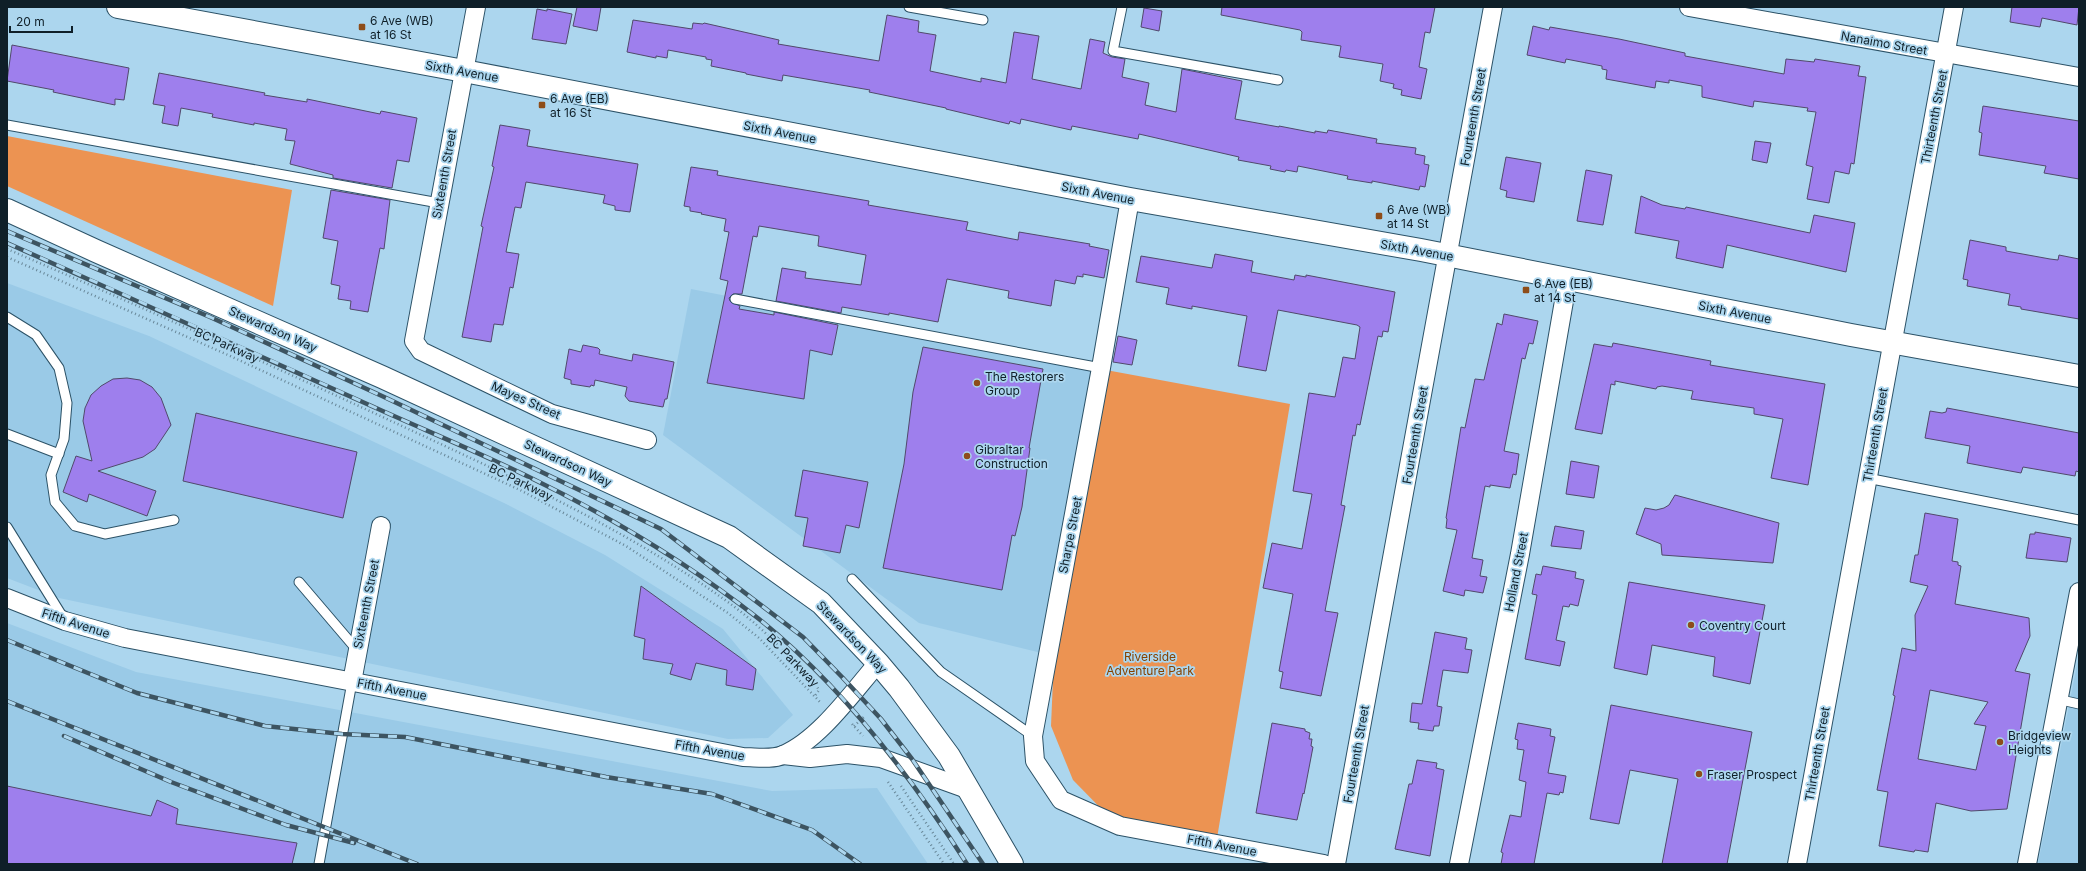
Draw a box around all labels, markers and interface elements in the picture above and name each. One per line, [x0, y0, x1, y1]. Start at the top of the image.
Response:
scale bar [10, 8, 72, 34]
place label: 6 Ave (WB) at 16 St [370, 13, 434, 42]
text: 20 m [16, 14, 45, 29]
marker: 6 Ave (WB) at 16 St [357, 22, 367, 32]
street label: Nanaimo Street [1840, 28, 1928, 58]
street label: Sixth Avenue [424, 57, 500, 85]
street label: Fourteenth Street [1457, 67, 1489, 167]
street label: Thirteenth Street [1918, 69, 1950, 165]
place label: 6 Ave (EB) at 16 St [550, 91, 609, 120]
marker: 6 Ave (EB) at 16 St [537, 100, 547, 110]
street label: Sixth Avenue [742, 118, 818, 146]
street label: Sixteenth Street [429, 128, 459, 220]
street label: Sixth Avenue [1060, 179, 1136, 207]
place label: 6 Ave (WB) at 14 St [1387, 202, 1451, 231]
marker: 6 Ave (WB) at 14 St [1374, 211, 1384, 221]
street label: Sixth Avenue [1379, 236, 1455, 264]
place label: 6 Ave (EB) at 14 St [1534, 276, 1593, 305]
marker: 6 Ave (EB) at 14 St [1521, 285, 1531, 295]
street label: Sixth Avenue [1697, 298, 1773, 326]
street label: Stewardson Way [227, 303, 320, 355]
street label: BC Parkway [193, 324, 262, 366]
place label: The Restorers Group [985, 369, 1064, 398]
street label: Mayes Street [489, 378, 563, 422]
marker: The Restorers Group [972, 378, 982, 388]
street label: Fourteenth Street [1399, 385, 1431, 485]
street label: Thirteenth Street [1859, 387, 1891, 483]
street label: Stewardson Way [522, 436, 614, 490]
place label: Gibraltar Construction [975, 442, 1048, 471]
marker: Gibraltar Construction [962, 451, 972, 461]
street label: BC Parkway [487, 460, 555, 504]
street label: Sharpe Street [1055, 495, 1085, 575]
street label: Holland Street [1501, 531, 1531, 613]
street label: Sixteenth Street [350, 558, 382, 650]
street label: Stewardson Way [814, 598, 891, 677]
street label: Fifth Avenue [40, 605, 112, 641]
place label: Coventry Court [1699, 618, 1786, 633]
marker: Coventry Court [1686, 620, 1696, 630]
street label: BC Parkway [764, 630, 822, 690]
park label: Riverside Adventure Park [1106, 649, 1194, 678]
street label: Fifth Avenue [356, 675, 428, 703]
street label: Fourteenth Street [1340, 704, 1372, 804]
street label: Thirteenth Street [1801, 706, 1833, 802]
place label: Bridgeview Heights [2008, 728, 2071, 757]
street label: Fifth Avenue [674, 736, 746, 764]
marker: Bridgeview Heights [1995, 737, 2005, 747]
place label: Fraser Prospect [1707, 767, 1797, 782]
marker: Fraser Prospect [1694, 769, 1704, 779]
street label: Fifth Avenue [1186, 831, 1258, 859]

